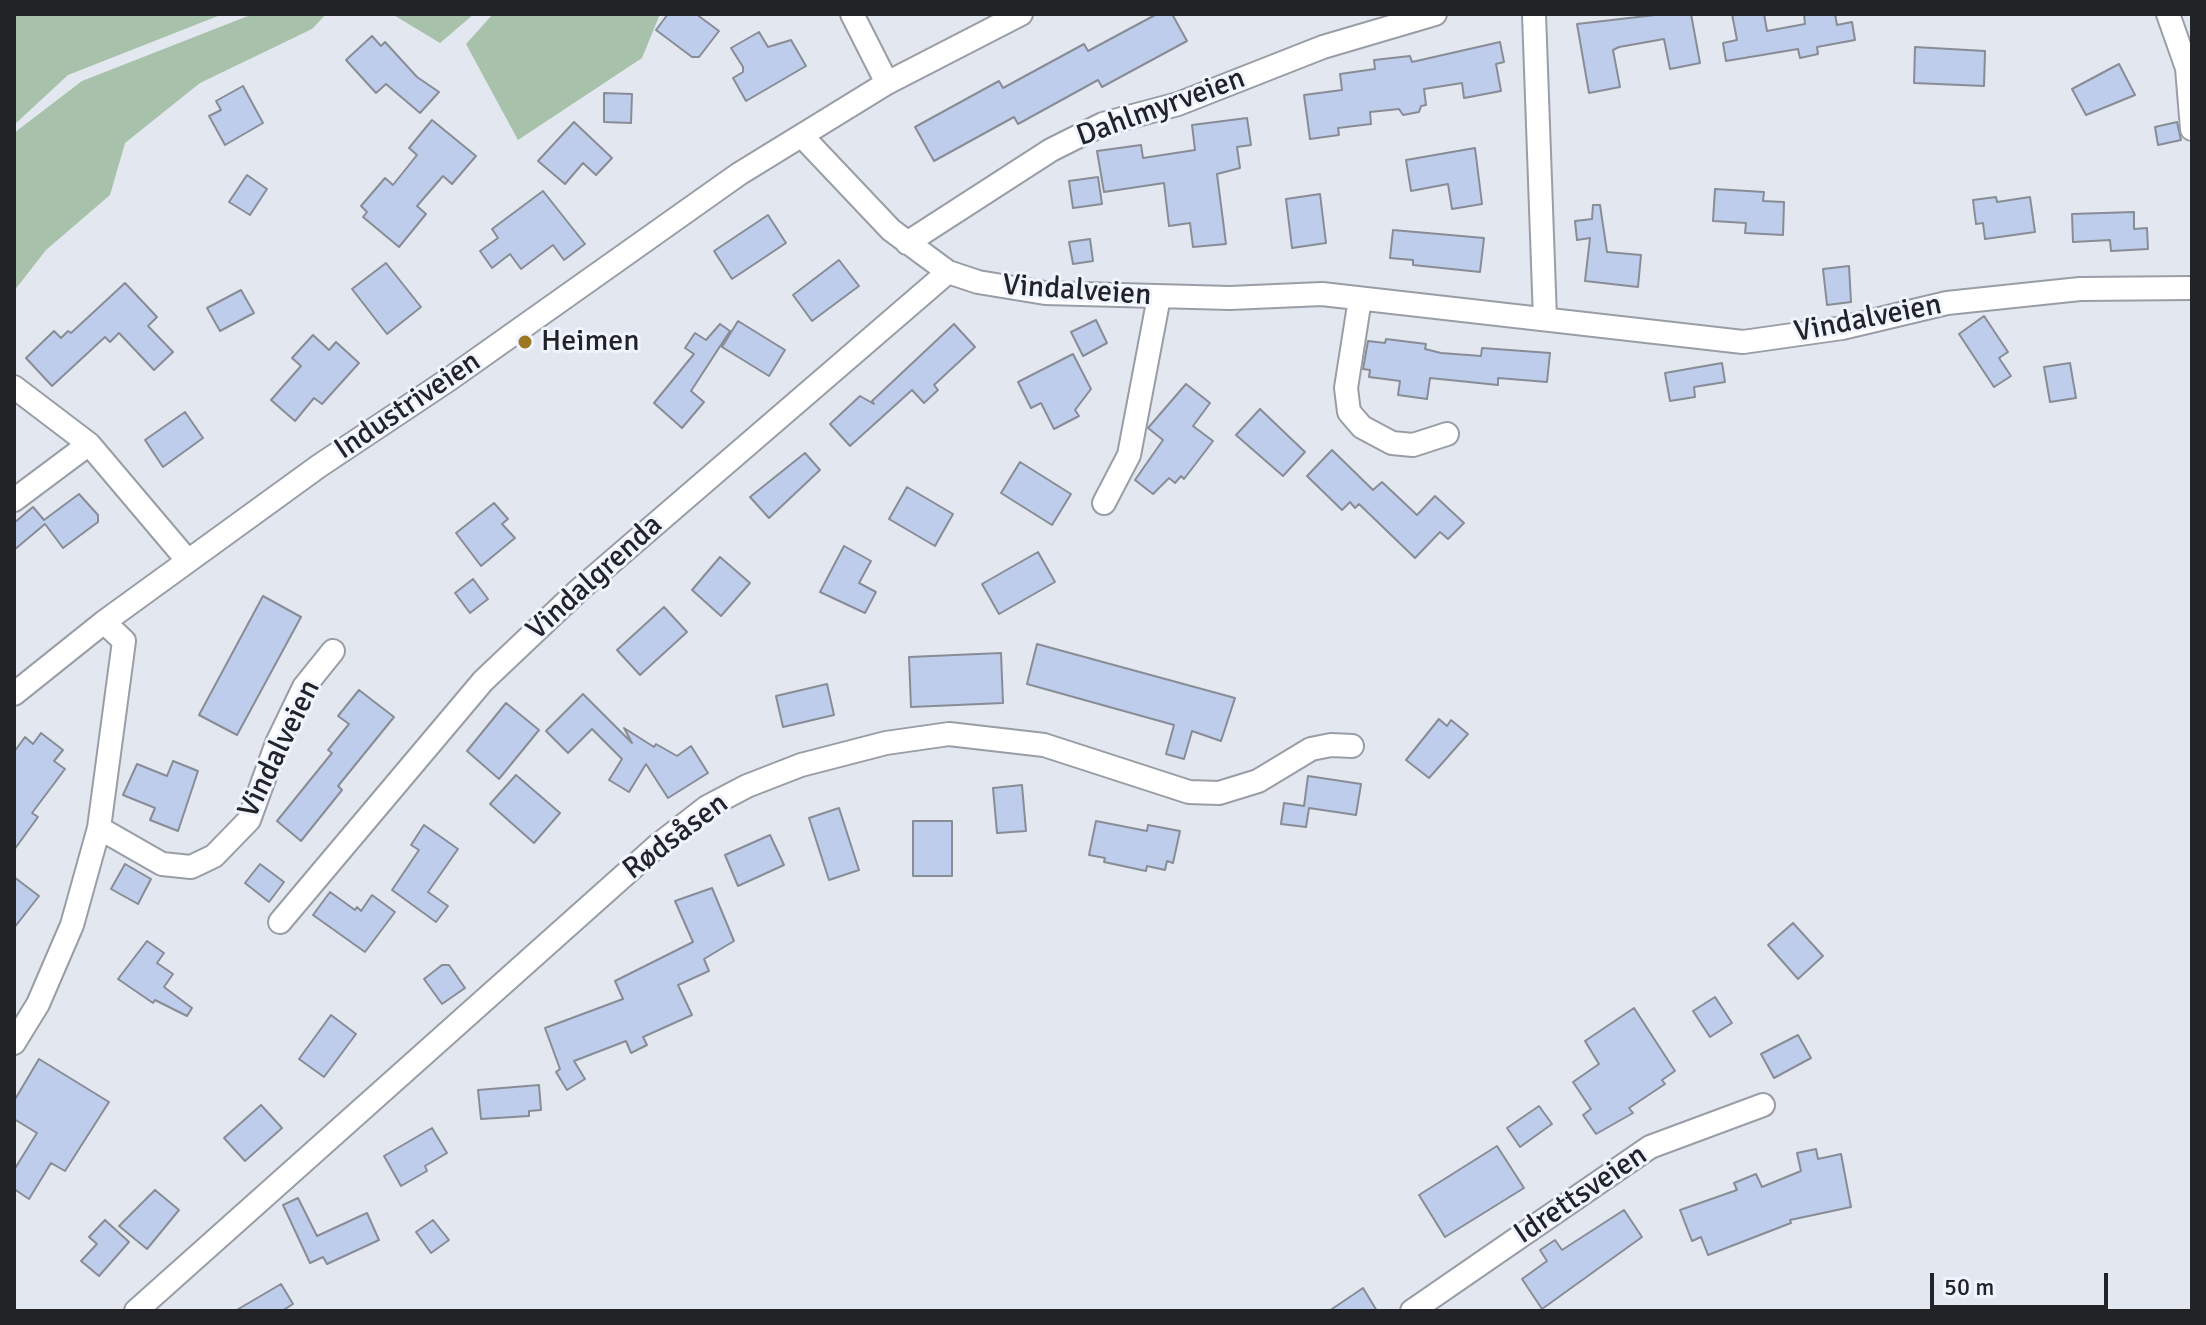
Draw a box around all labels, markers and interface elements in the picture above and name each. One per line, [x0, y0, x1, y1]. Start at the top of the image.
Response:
street label: Dahlmyrveien [1072, 61, 1250, 155]
street label: Vindalveien [1001, 268, 1153, 314]
street label: Vindalveien [1791, 287, 1945, 351]
place label: Heimen [541, 324, 640, 360]
marker: Heimen [516, 333, 534, 351]
street label: Industriveien [328, 344, 488, 468]
street label: Vindalgrenda [520, 508, 670, 648]
street label: Vindalveien [231, 674, 329, 824]
street label: Rødsåsen [616, 786, 736, 888]
street label: Idrettsveien [1508, 1138, 1654, 1252]
scale bar [1934, 1257, 2112, 1307]
text: 50 m [1944, 1272, 1994, 1302]

